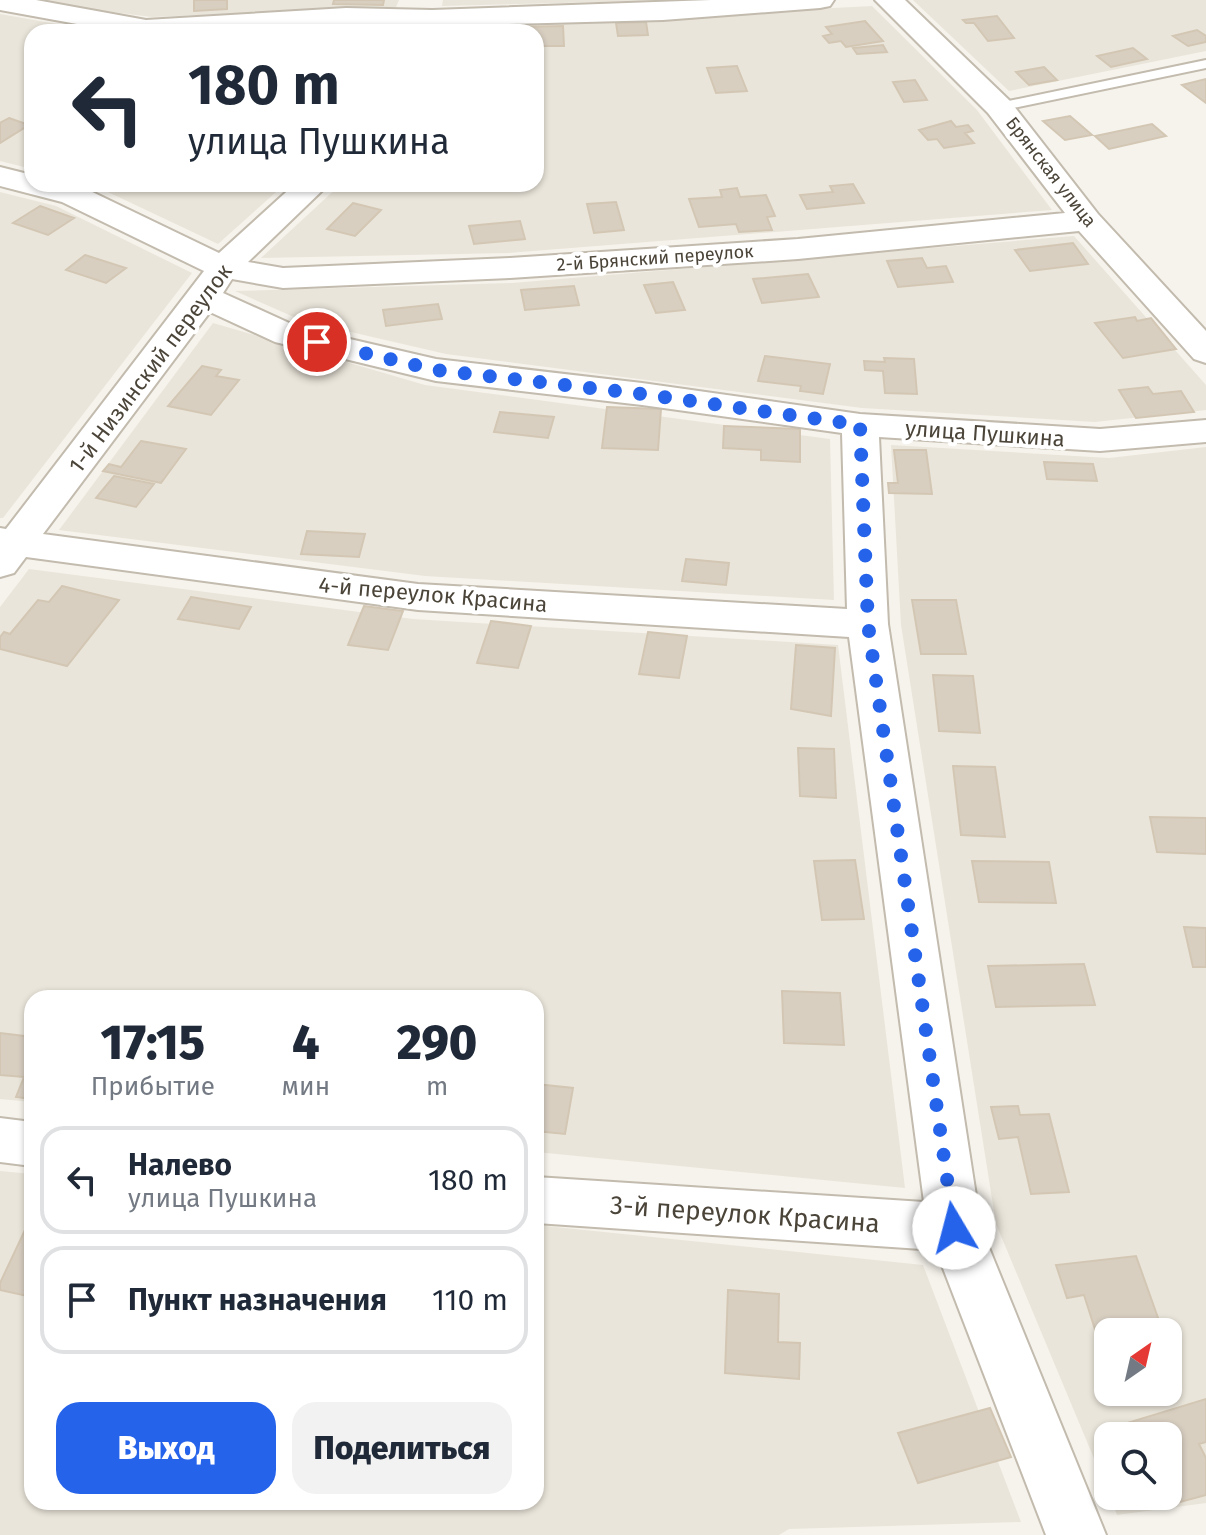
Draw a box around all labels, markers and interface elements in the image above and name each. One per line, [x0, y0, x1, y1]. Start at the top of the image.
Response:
text: 180 m [188, 52, 340, 119]
icon: left [56, 56, 160, 160]
street label: Брянская улица [1001, 112, 1101, 232]
text: улица Пушкина [188, 120, 450, 164]
street label: 2-й Брянский переулок [556, 240, 755, 276]
street label: 1-й Низинский переулок [63, 258, 238, 478]
pin [283, 308, 351, 376]
icon: arrive [295, 320, 339, 364]
street label: улица Пушкина [904, 414, 1066, 453]
street label: 4-й переулок Красина [318, 571, 548, 618]
text: 17:15 [101, 1014, 205, 1072]
text: 4 [292, 1014, 320, 1072]
text: 290 [397, 1014, 477, 1072]
text: Прибытие [91, 1071, 215, 1102]
text: мин [282, 1071, 330, 1102]
text: m [426, 1071, 448, 1102]
text: Налево [128, 1147, 232, 1183]
icon: left [60, 1158, 104, 1202]
text: 180 m [428, 1162, 508, 1198]
text: улица Пушкина [128, 1183, 317, 1214]
position arrow [912, 1186, 996, 1270]
street label: 3-й переулок Красина [609, 1190, 881, 1239]
icon: arrive [60, 1278, 104, 1322]
text: Пункт назначения [128, 1282, 387, 1318]
text: 110 m [432, 1282, 508, 1318]
north arrow [1094, 1318, 1182, 1406]
map controls [1094, 1318, 1182, 1510]
button: Выход [56, 1402, 276, 1494]
button: Поделиться [292, 1402, 512, 1494]
button: search [1094, 1422, 1182, 1510]

